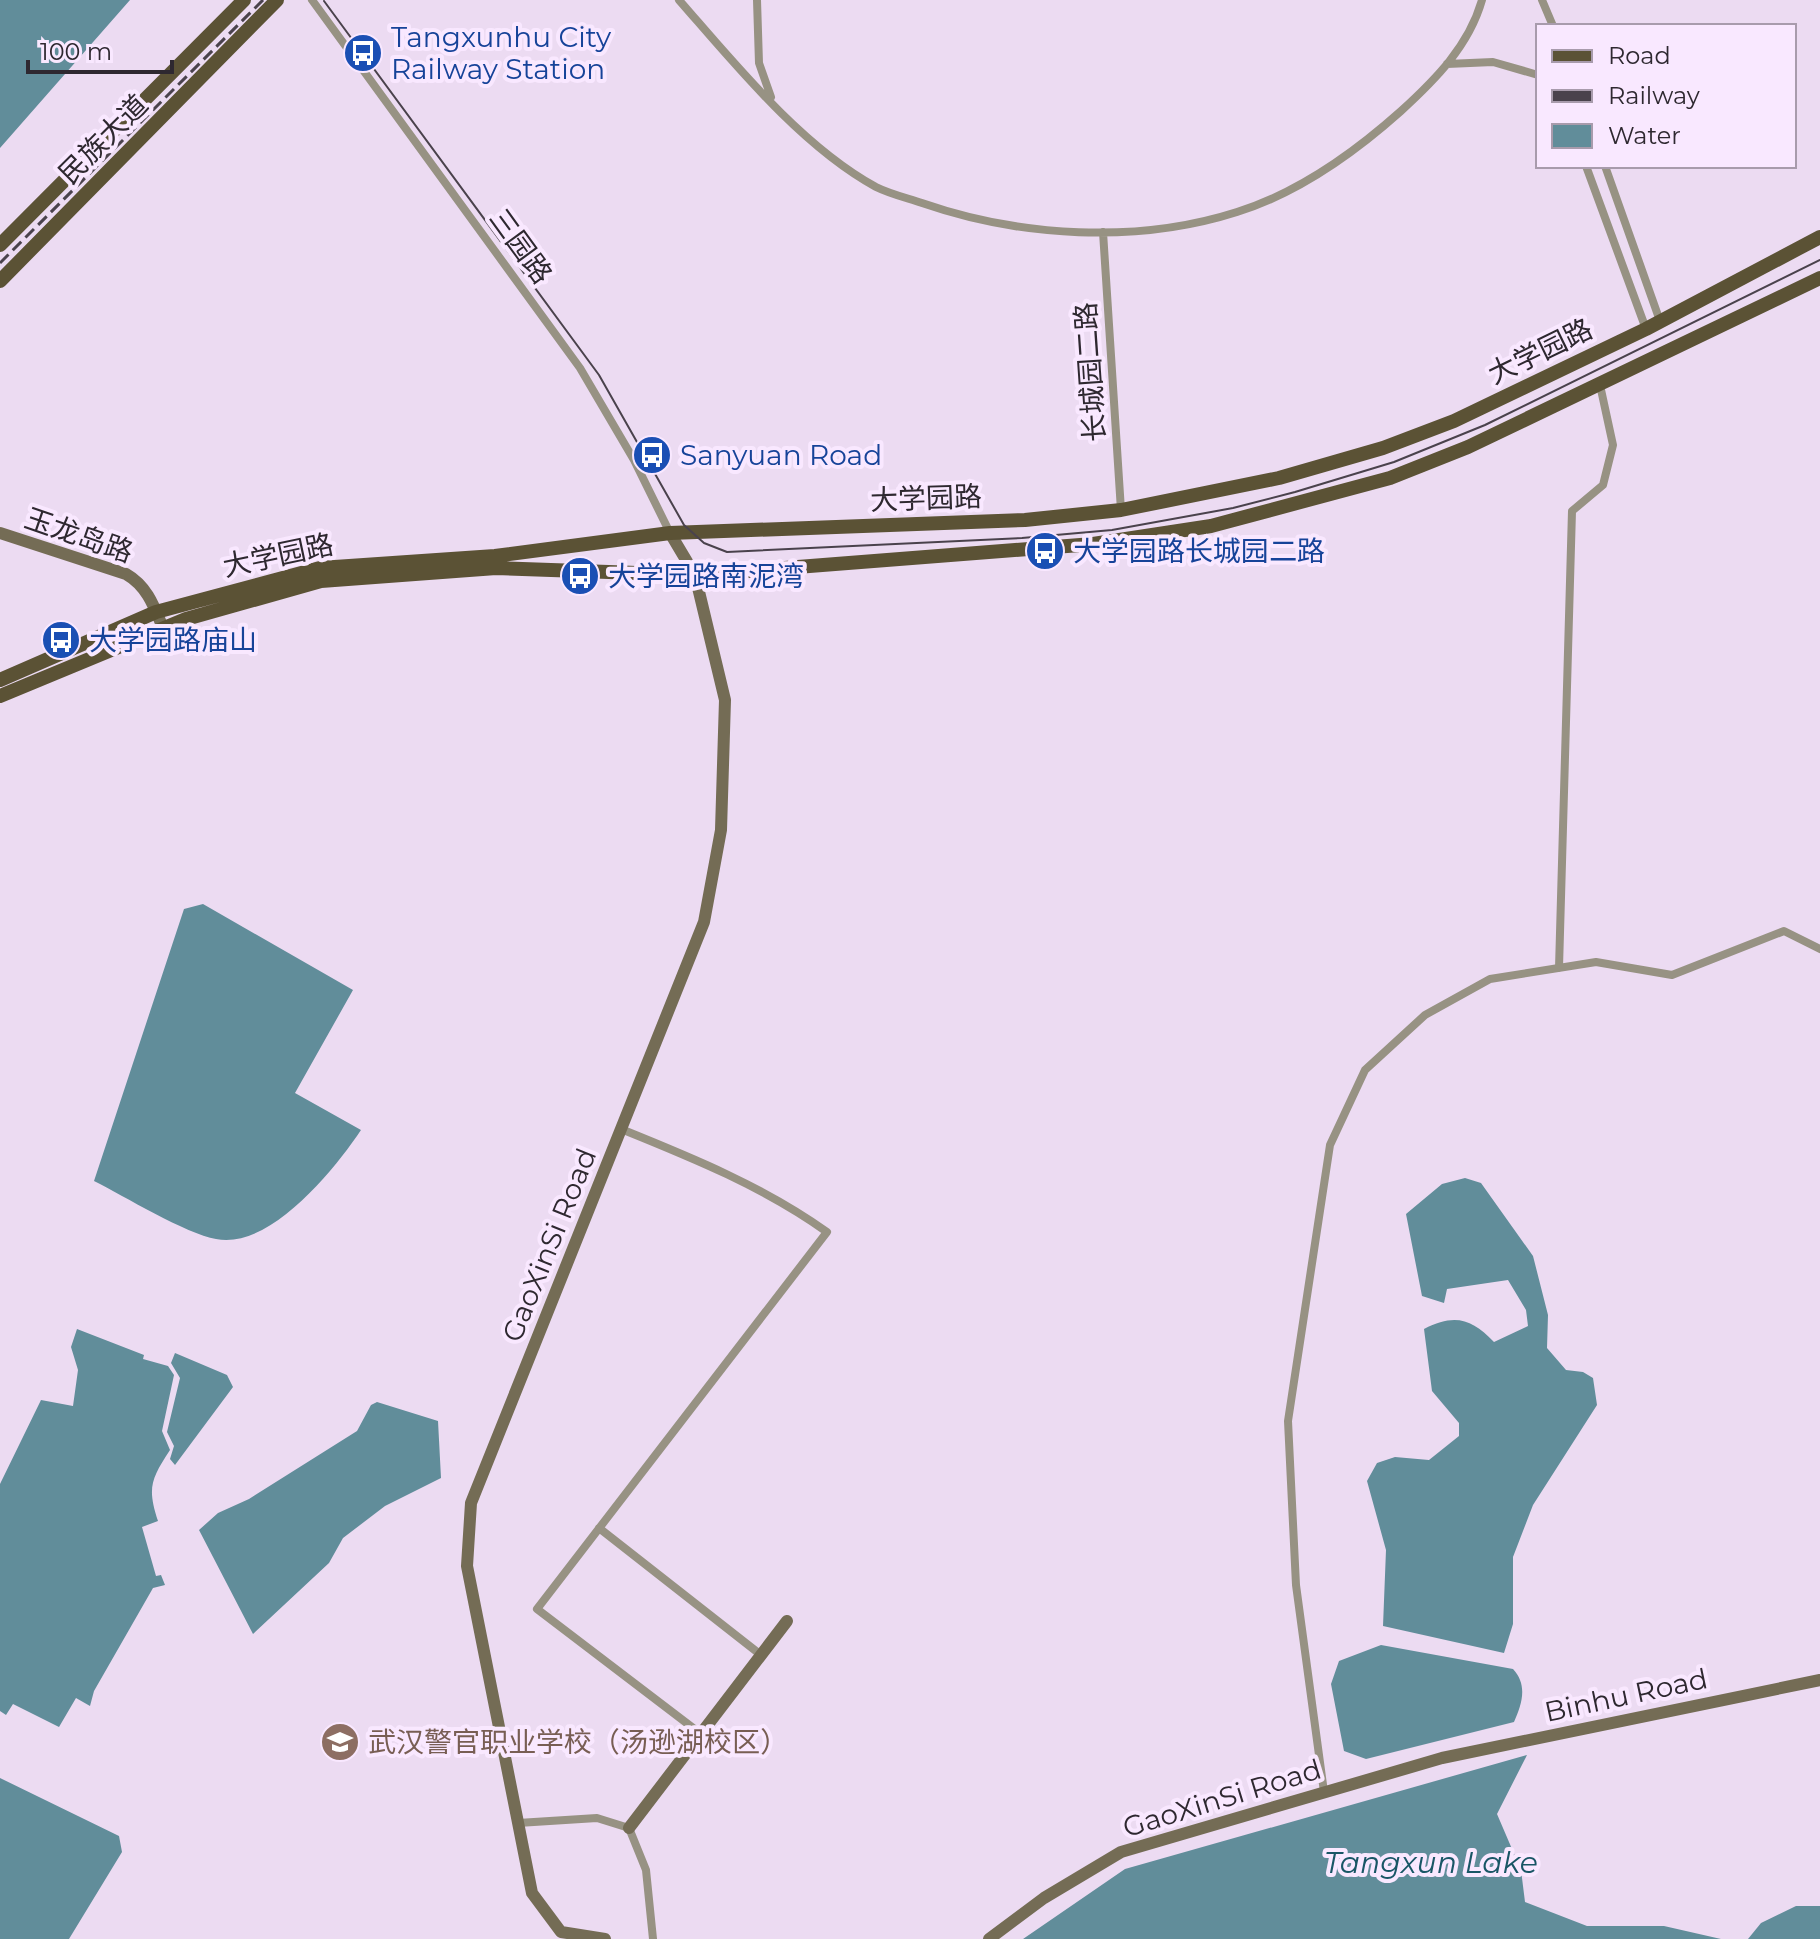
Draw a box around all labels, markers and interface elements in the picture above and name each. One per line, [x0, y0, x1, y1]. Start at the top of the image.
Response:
place label: Tangxunhu City Railway Station [391, 20, 612, 86]
scale bar [28, 24, 172, 74]
legend [1536, 24, 1796, 168]
bus stop icon: Tangxunhu City Railway Station [342, 32, 384, 74]
text: 100 m [40, 37, 112, 66]
text: Road [1608, 41, 1671, 70]
text: Railway [1608, 81, 1700, 110]
street label: 民族大道 [51, 87, 155, 191]
text: Water [1608, 121, 1681, 150]
street label: 三园路 [483, 202, 559, 290]
street label: 长城园二路 [1068, 301, 1112, 443]
street label: 大学园路 [1482, 311, 1598, 391]
bus stop icon: Sanyuan Road [631, 434, 673, 476]
place label: Sanyuan Road [680, 438, 882, 472]
street label: 大学园路 [869, 479, 983, 517]
street label: 玉龙岛路 [21, 501, 137, 569]
street label: 大学园路 [220, 527, 336, 583]
bus stop icon: 大学园路长城园二路 [1024, 530, 1066, 572]
place label: 大学园路长城园二路 [1073, 534, 1325, 568]
bus stop icon: 大学园路南泥湾 [559, 555, 601, 597]
place label: 大学园路南泥湾 [608, 559, 804, 593]
bus stop icon: 大学园路庙山 [40, 619, 82, 661]
place label: 大学园路庙山 [89, 623, 257, 657]
street label: GaoXinSi Road [495, 1143, 603, 1347]
street label: Binhu Road [1541, 1661, 1711, 1729]
school or university icon: 武汉警官职业学校（汤逊湖校区） [319, 1721, 361, 1763]
place label: 武汉警官职业学校（汤逊湖校区） [368, 1725, 788, 1759]
street label: GaoXinSi Road [1119, 1752, 1325, 1844]
water label: Tangxun Lake [1324, 1844, 1538, 1881]

